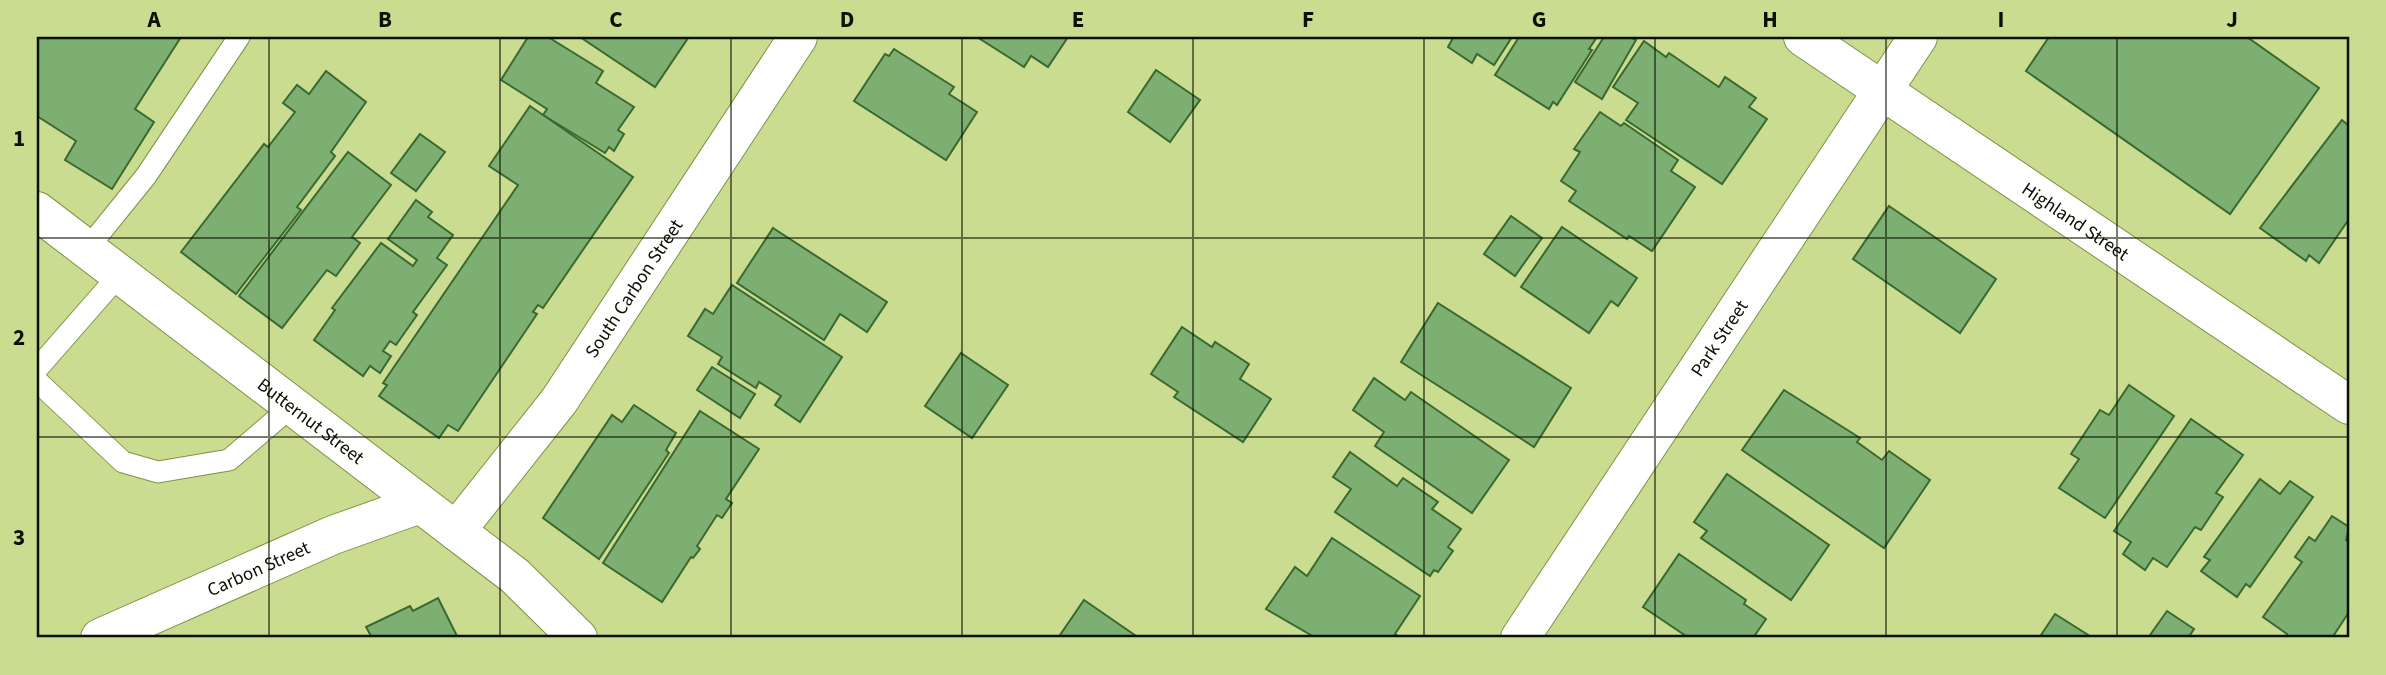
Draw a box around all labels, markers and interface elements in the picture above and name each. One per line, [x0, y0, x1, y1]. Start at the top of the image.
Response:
text: A [146, 3, 161, 36]
text: B [378, 3, 392, 36]
text: C [609, 3, 623, 36]
text: D [840, 3, 854, 36]
text: E [1072, 3, 1084, 36]
text: F [1302, 3, 1314, 36]
text: G [1532, 3, 1546, 36]
text: H [1762, 3, 1778, 36]
text: I [1998, 3, 2004, 36]
text: J [2226, 3, 2238, 36]
text: 1 [13, 122, 25, 155]
street label: Highland Street [2016, 176, 2134, 268]
street label: South Carbon Street [579, 214, 690, 364]
street label: Park Street [1685, 294, 1756, 382]
text: 2 [13, 321, 25, 354]
street label: Butternut Street [251, 372, 370, 472]
text: 3 [13, 521, 25, 554]
street label: Carbon Street [203, 535, 315, 604]

